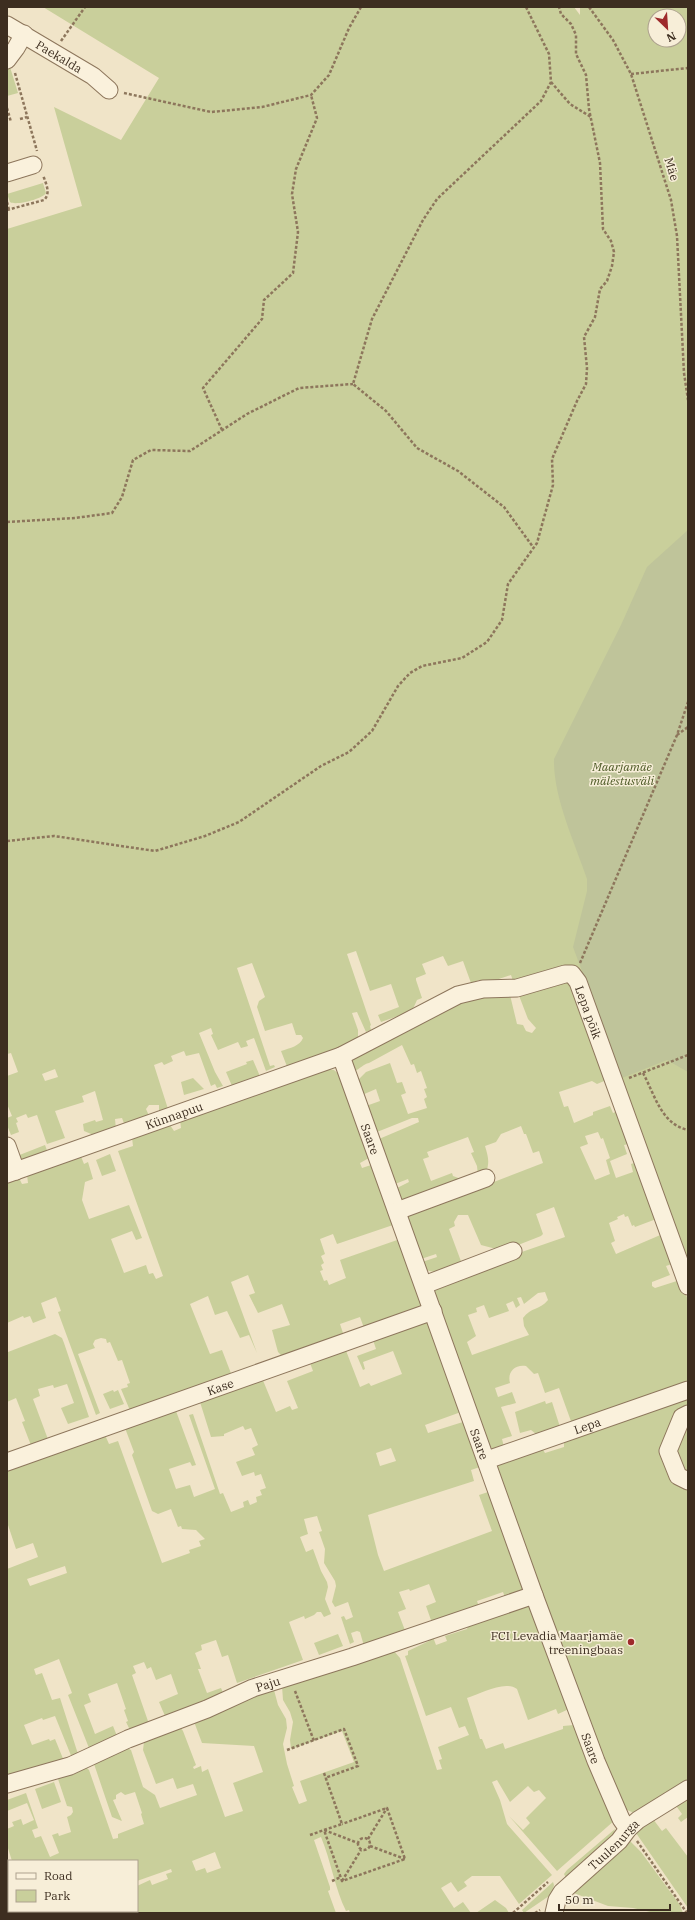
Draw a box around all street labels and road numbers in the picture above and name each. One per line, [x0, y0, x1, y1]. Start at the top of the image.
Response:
street label: Paekalda [34, 37, 86, 76]
street label: Mäe [661, 156, 683, 182]
street label: Lepa põik [572, 984, 605, 1041]
street label: Künnapuu [143, 1098, 205, 1132]
street label: Saare [358, 1121, 383, 1156]
street label: Kase [205, 1375, 235, 1398]
street label: Lepa [572, 1413, 603, 1437]
street label: Saare [467, 1426, 492, 1461]
street label: Paju [254, 1672, 282, 1694]
street label: Saare [579, 1731, 604, 1766]
street label: Tuulenurga [585, 1815, 642, 1873]

